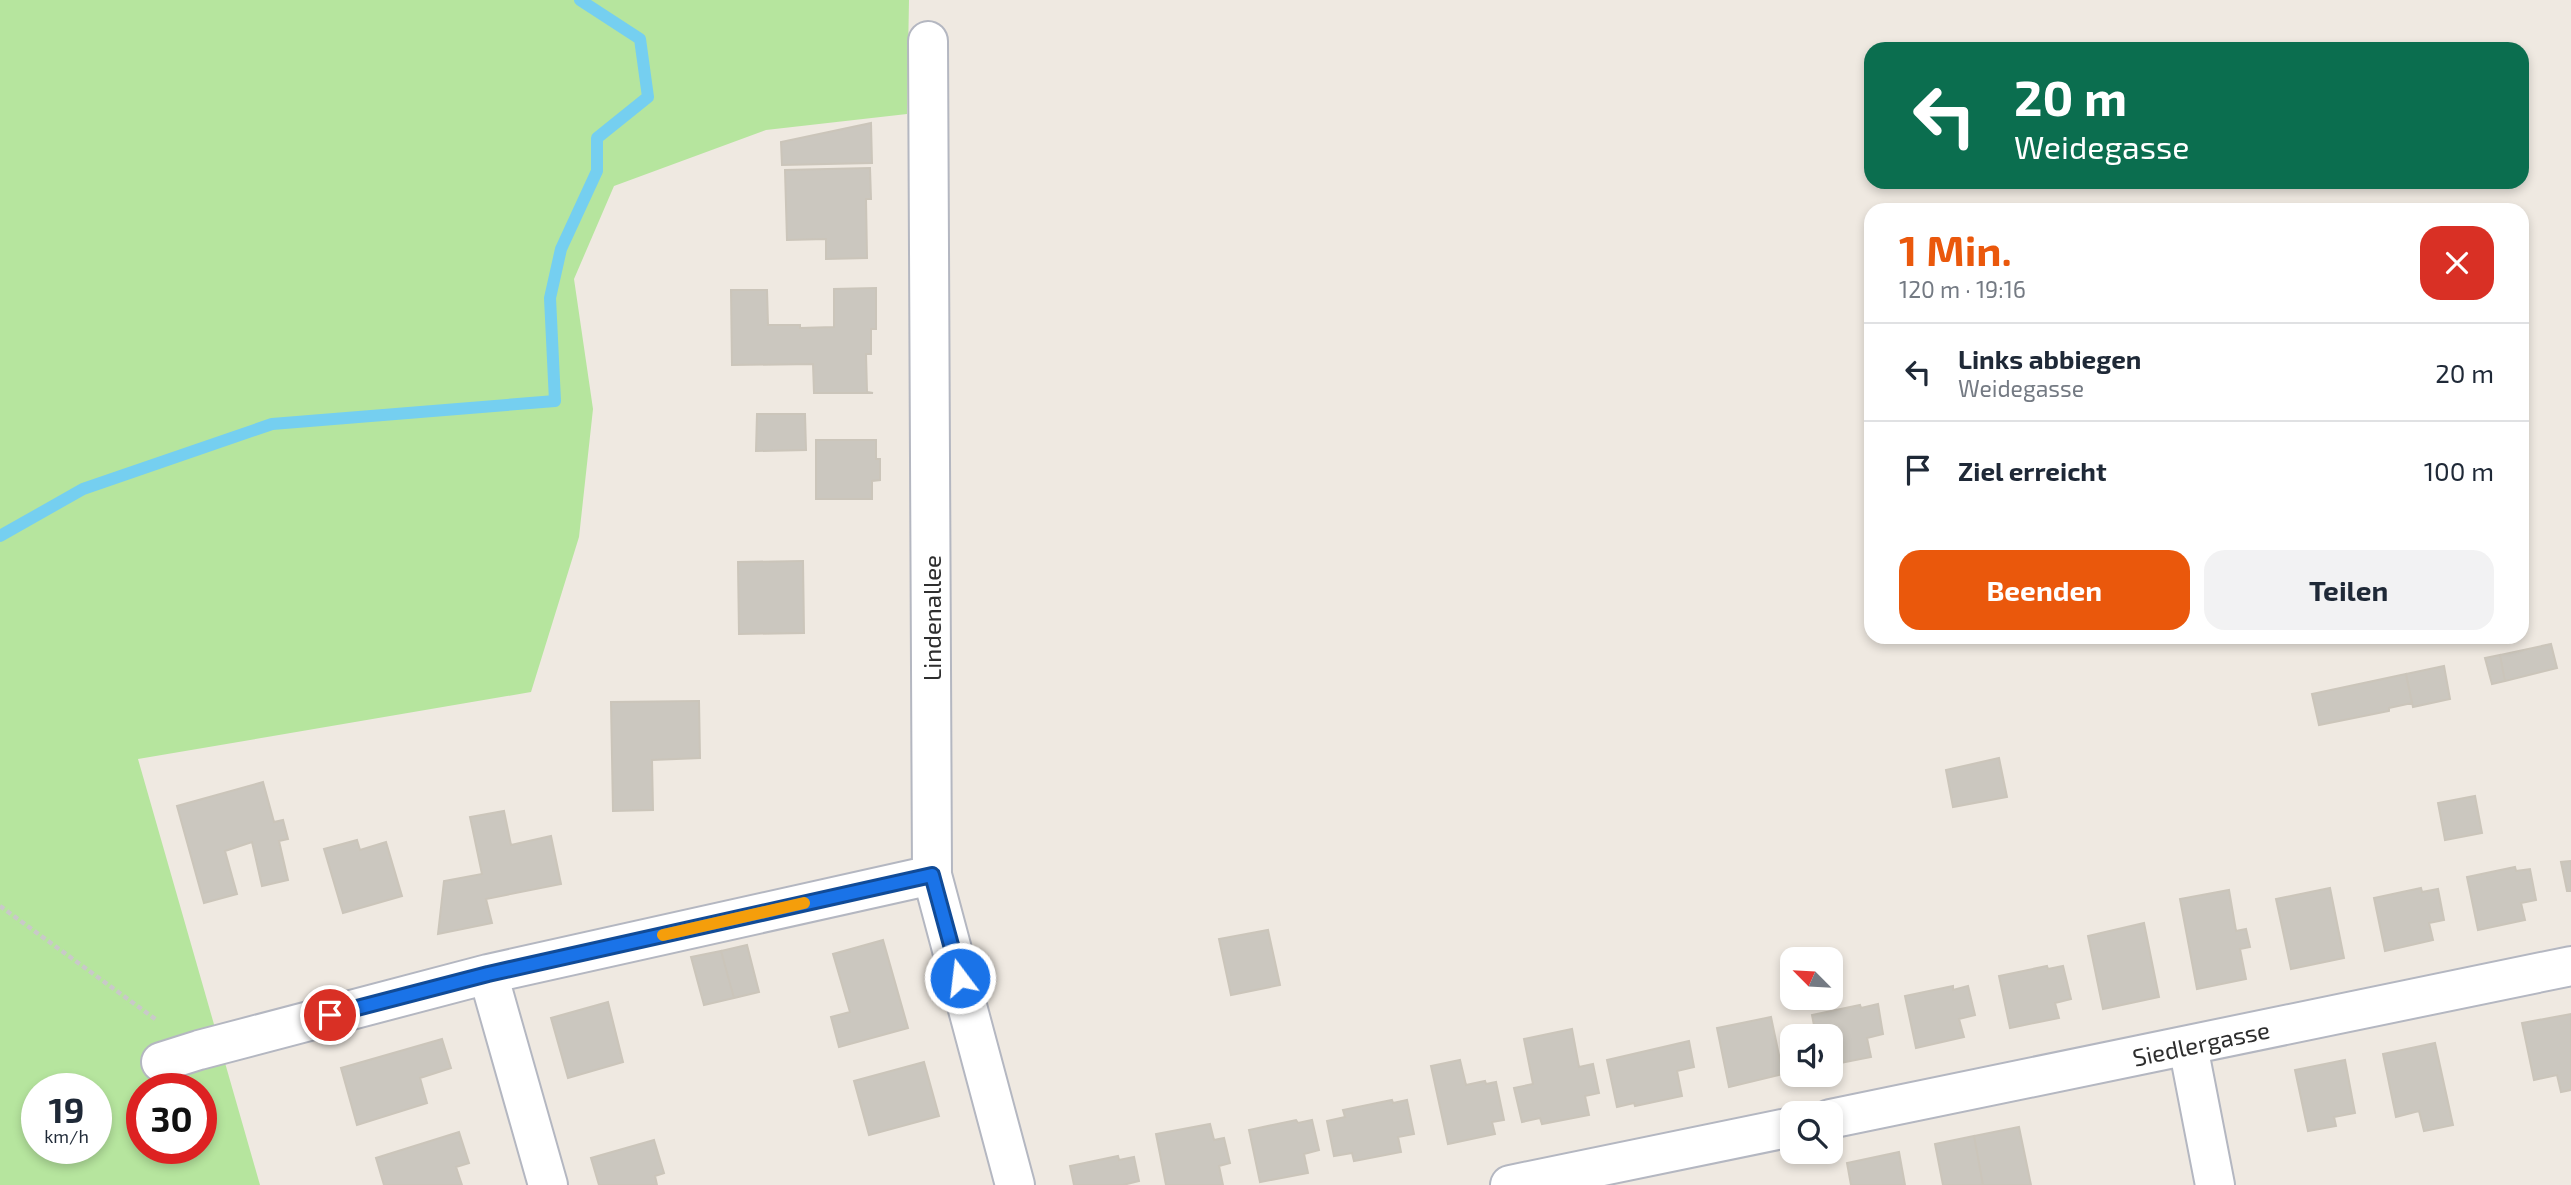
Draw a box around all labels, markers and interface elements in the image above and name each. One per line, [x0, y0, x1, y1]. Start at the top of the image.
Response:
text: 20 m [2014, 67, 2127, 126]
icon: left [1899, 70, 1990, 161]
text: Weidegasse [2014, 127, 2189, 165]
text: 1 Min. [1899, 224, 2012, 274]
button: close [2420, 226, 2494, 300]
text: 120 m · 19:16 [1899, 275, 2026, 303]
text: Links abbiegen [1958, 343, 2142, 374]
icon: left [1899, 353, 1937, 391]
text: 20 m [2435, 357, 2494, 388]
text: Weidegasse [1958, 374, 2084, 402]
icon: arrive [1899, 451, 1937, 489]
text: Ziel erreicht [1958, 455, 2107, 486]
text: 100 m [2424, 455, 2494, 486]
button: Beenden [1899, 550, 2190, 630]
button: Teilen [2204, 550, 2494, 630]
street label: Lindenallee [917, 555, 946, 681]
position arrow [923, 941, 997, 1015]
north arrow [1780, 947, 1843, 1010]
map controls [1780, 947, 1843, 1164]
pin [300, 985, 360, 1045]
icon: arrive [311, 996, 349, 1034]
street label: Siedlergasse [2130, 1014, 2272, 1072]
button: sound [1780, 1024, 1843, 1087]
speed limit sign: 30 [126, 1073, 217, 1164]
text: 19 [49, 1088, 84, 1130]
button: search [1780, 1101, 1843, 1164]
text: km/h [44, 1125, 89, 1147]

